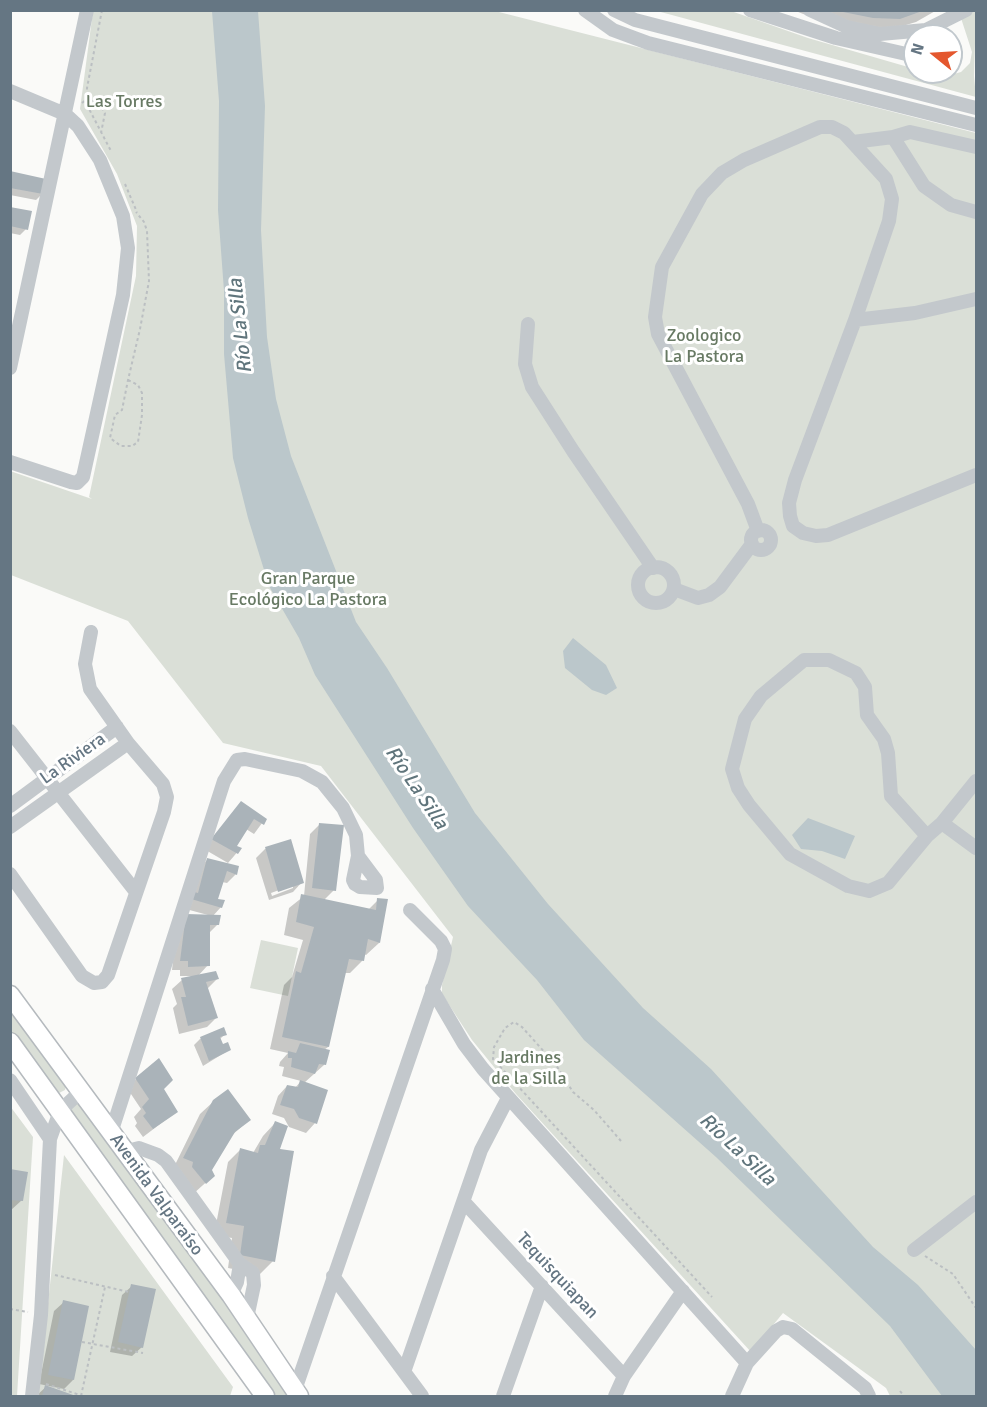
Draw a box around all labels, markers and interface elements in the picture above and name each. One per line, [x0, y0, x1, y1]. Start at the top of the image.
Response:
north arrow [903, 24, 963, 84]
text: N [907, 41, 929, 57]
park label: Las Torres [86, 91, 162, 113]
water label: Río La Silla [224, 277, 258, 375]
park label: Zoologico La Pastora [664, 325, 744, 368]
park label: Gran Parque Ecológico La Pastora [229, 568, 387, 610]
street label: La Riviera [36, 729, 110, 789]
water label: Río La Silla [379, 742, 453, 834]
park label: Jardines de la Silla [491, 1047, 567, 1090]
water label: Río La Silla [694, 1109, 780, 1191]
street label: Avenida Valparaíso [105, 1130, 207, 1260]
street label: Tequisquiapan [512, 1228, 602, 1324]

